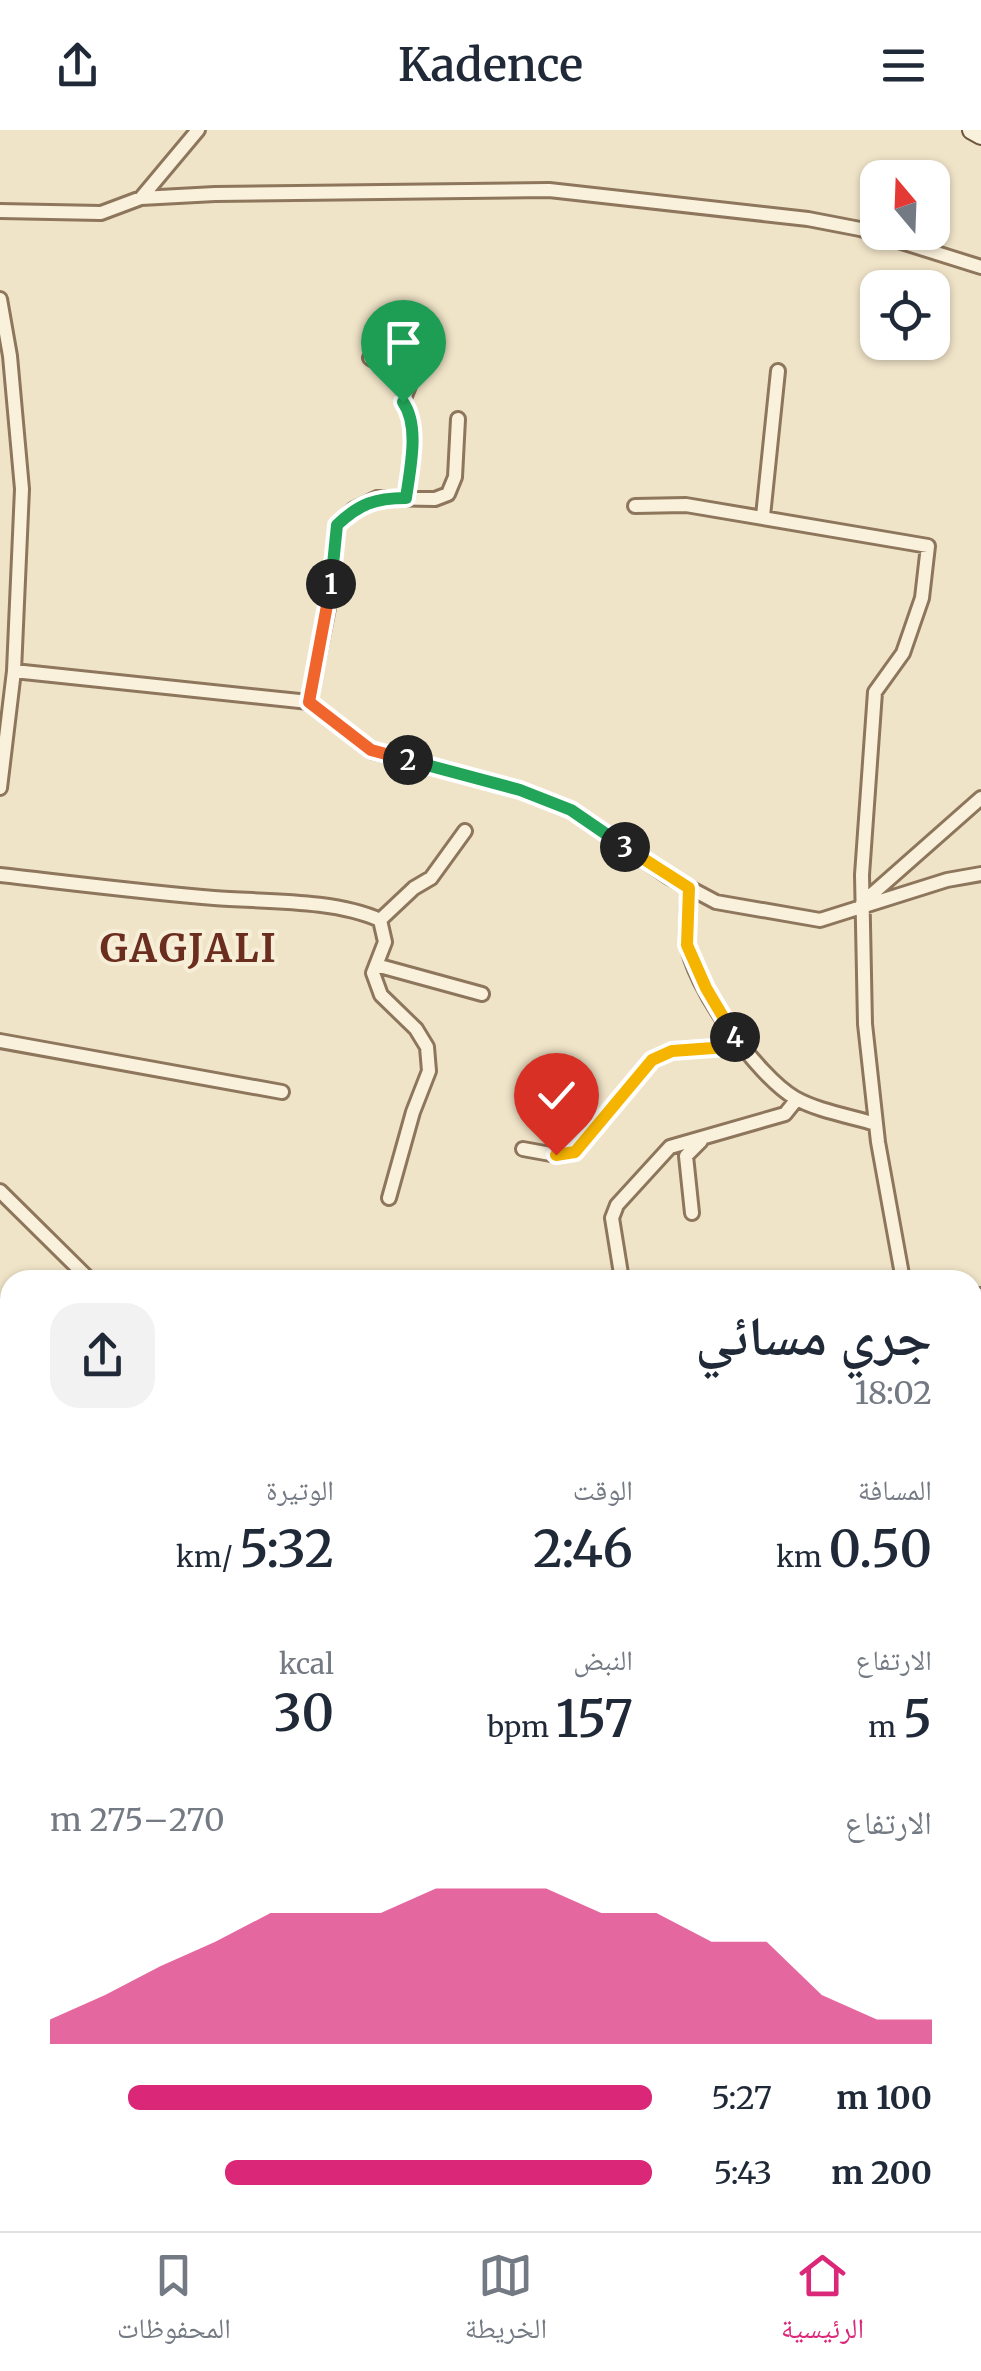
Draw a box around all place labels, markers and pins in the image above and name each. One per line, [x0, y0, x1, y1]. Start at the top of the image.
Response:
pin [361, 300, 446, 403]
pin: 1 [306, 559, 356, 609]
pin: 2 [383, 735, 433, 785]
pin: 3 [600, 822, 650, 872]
pin: 4 [710, 1012, 760, 1062]
pin [514, 1053, 599, 1156]

